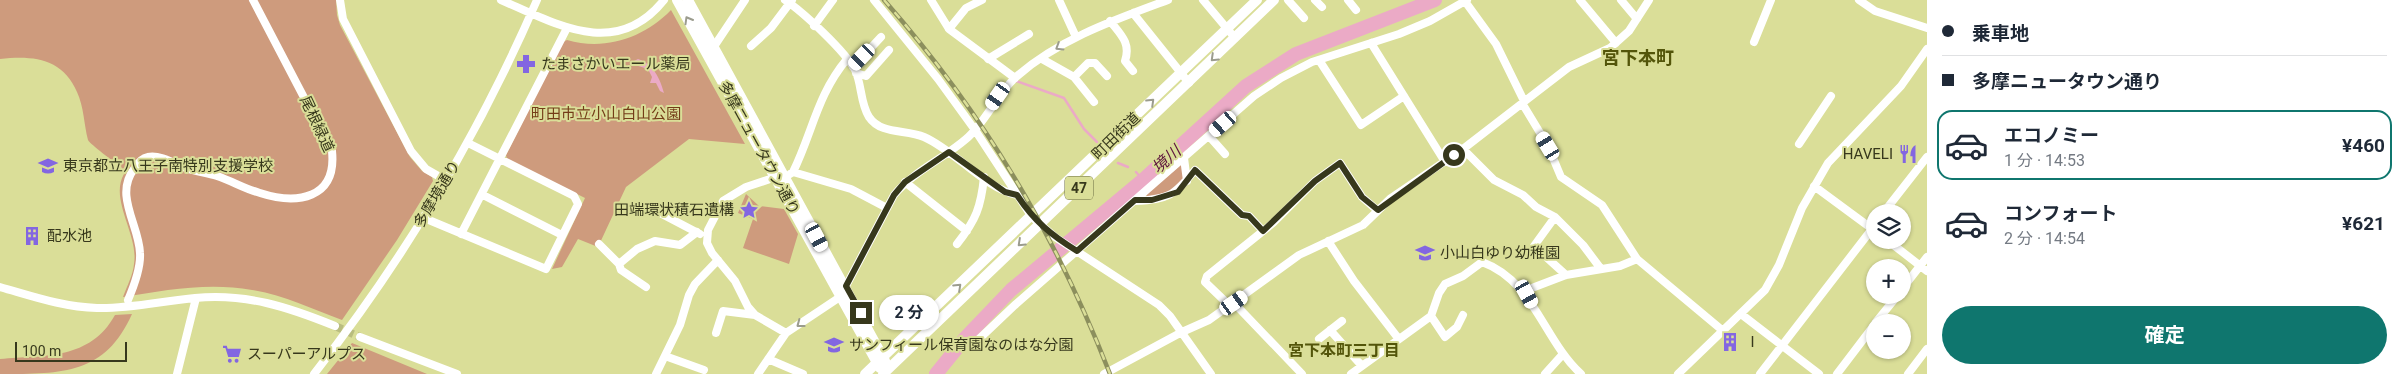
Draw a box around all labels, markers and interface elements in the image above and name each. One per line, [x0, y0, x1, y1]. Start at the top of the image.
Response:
one-way arrow [684, 16, 694, 25]
text: 乗車地 [1972, 22, 2029, 45]
car [846, 41, 877, 73]
one-way arrow [1056, 41, 1065, 51]
district label: 宮下本町 [1602, 47, 1674, 68]
one-way arrow [1211, 52, 1220, 61]
pharmacy icon: たまさかいエール薬局 [515, 53, 537, 75]
place label: たまさかいエール薬局 [541, 55, 691, 73]
text: 多摩ニュータウン通り [1972, 70, 2162, 93]
street label: 多摩ニュータウン通り [715, 78, 803, 218]
car [983, 79, 1012, 113]
street label: 尾根緑道 [296, 93, 338, 155]
one-way arrow [1146, 99, 1155, 108]
park label: 町田市立小山白山公園 [531, 105, 681, 123]
car [1206, 108, 1239, 140]
street label: 町田街道 [1088, 109, 1144, 163]
icon: car [1944, 123, 1989, 168]
text: エコノミー [2004, 124, 2099, 147]
car [1533, 129, 1562, 163]
text: ¥460 [2342, 134, 2385, 157]
water label: 境川 [1148, 140, 1186, 177]
restaurant icon: HAVELI [1897, 143, 1919, 165]
route start [1443, 144, 1465, 166]
place label: HAVELI [1843, 145, 1893, 163]
text: 1 分 · 14:53 [2004, 151, 2085, 170]
school or university icon: 東京都立八王子南特別支援学校 [37, 155, 59, 177]
place label: 東京都立八王子南特別支援学校 [63, 157, 273, 175]
street label: 多摩境通り [410, 157, 464, 231]
road number: 47 [1065, 177, 1093, 200]
place icon: 田端環状積石遺構 [738, 199, 760, 221]
place label: 田端環状積石遺構 [614, 201, 734, 219]
icon: car [1944, 201, 1989, 246]
text: コンフォート [2004, 202, 2117, 225]
map controls [1866, 204, 1911, 359]
button: layers [1866, 204, 1911, 249]
text: ¥621 [2342, 212, 2385, 235]
car [803, 220, 830, 254]
building icon: 配水池 [21, 225, 43, 247]
place label: 配水池 [47, 227, 92, 245]
text: 2 分 · 14:54 [2004, 229, 2085, 248]
one-way arrow [1018, 237, 1027, 246]
school or university icon: 小山白ゆり幼稚園 [1414, 242, 1436, 264]
place label: 小山白ゆり幼稚園 [1440, 244, 1560, 262]
button: + [1866, 259, 1911, 304]
car [1513, 277, 1540, 311]
one-way arrow [952, 284, 961, 293]
car [1217, 288, 1250, 318]
callout: 2 分 [878, 296, 938, 330]
route end [850, 302, 872, 324]
text: 2 分 [894, 303, 924, 322]
button: 確定 [1942, 306, 2387, 364]
button: − [1866, 314, 1911, 359]
one-way arrow [796, 318, 806, 327]
building icon: Ⅰ [1719, 331, 1741, 353]
place label: Ⅰ [1745, 333, 1760, 351]
school or university icon: サンフィール保育園なのはな分園 [823, 334, 845, 356]
place label: サンフィール保育園なのはな分園 [849, 336, 1073, 354]
scale bar [15, 339, 128, 362]
district label: 宮下本町三丁目 [1288, 341, 1400, 360]
text: 100 m [22, 343, 61, 359]
supermarket icon: スーパーアルプス [221, 343, 243, 365]
place label: スーパーアルプス [247, 345, 366, 363]

